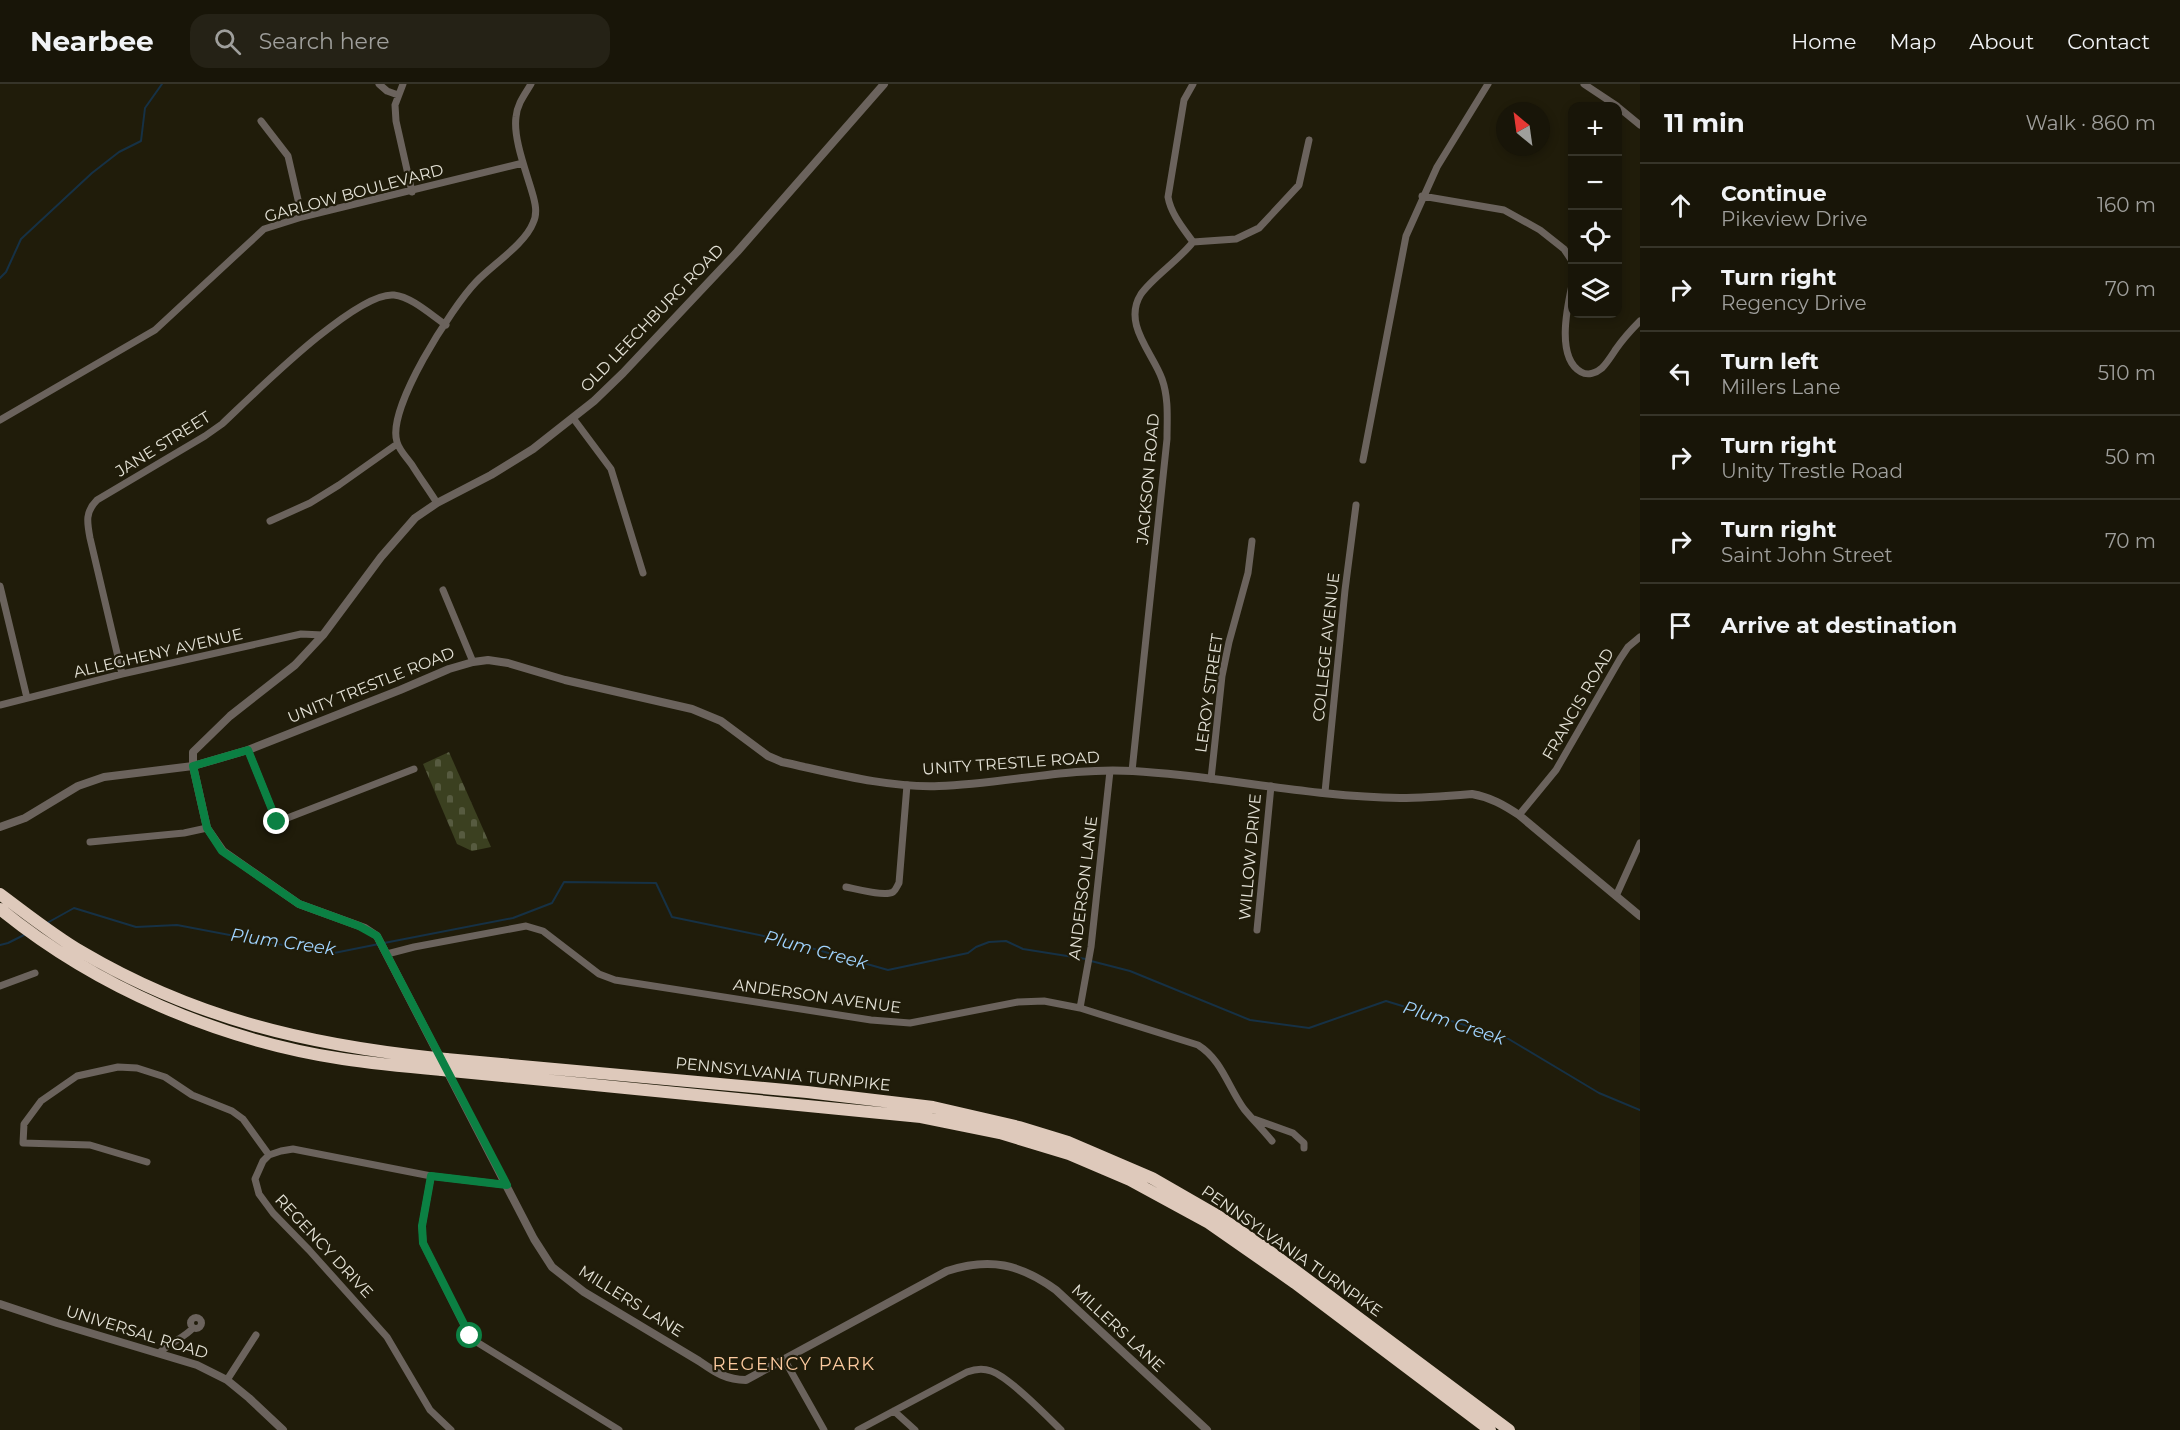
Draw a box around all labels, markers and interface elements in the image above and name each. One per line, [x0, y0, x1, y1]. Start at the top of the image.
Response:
search box [190, 14, 610, 68]
text: Nearbee [30, 24, 154, 58]
icon: search [211, 25, 244, 58]
text: Search here [259, 28, 390, 55]
text: Home [1791, 29, 1856, 54]
text: Map [1889, 29, 1936, 54]
text: About [1969, 29, 2034, 54]
text: Contact [2067, 29, 2150, 54]
north arrow [1496, 102, 1550, 156]
map controls [1568, 102, 1622, 318]
button: + [1568, 102, 1622, 156]
text: 11 min [1664, 107, 1745, 139]
text: Walk · 860 m [2026, 111, 2156, 135]
button: − [1568, 156, 1622, 210]
street label: GARLOW BOULEVARD [262, 160, 446, 226]
text: Continue [1721, 180, 1827, 207]
icon: ahead [1664, 189, 1697, 222]
text: 160 m [2097, 193, 2156, 217]
text: Pikeview Drive [1721, 207, 1867, 231]
button: locate [1568, 210, 1622, 264]
street label: OLD LEECHBURG ROAD [576, 240, 728, 396]
button: layers [1568, 264, 1622, 318]
text: Turn right [1721, 264, 1836, 291]
icon: right [1664, 273, 1697, 306]
text: 70 m [2105, 277, 2156, 301]
text: Regency Drive [1721, 291, 1866, 315]
text: Turn left [1721, 348, 1819, 375]
icon: left [1664, 357, 1697, 390]
text: 510 m [2098, 361, 2156, 385]
text: Millers Lane [1721, 375, 1840, 399]
street label: JANE STREET [111, 407, 215, 481]
street label: JACKSON ROAD [1133, 413, 1163, 546]
text: Turn right [1721, 432, 1836, 459]
icon: right [1664, 441, 1697, 474]
text: 50 m [2105, 445, 2156, 469]
text: Unity Trestle Road [1721, 459, 1903, 483]
text: Turn right [1721, 516, 1836, 543]
icon: right [1664, 525, 1697, 558]
text: 70 m [2105, 529, 2156, 553]
text: Saint John Street [1721, 543, 1893, 567]
street label: COLLEGE AVENUE [1309, 571, 1343, 723]
icon: arrive [1664, 609, 1697, 642]
text: Arrive at destination [1721, 612, 1957, 639]
street label: ALLEGHENY AVENUE [72, 624, 244, 682]
street label: LEROY STREET [1191, 631, 1227, 754]
street label: UNITY TRESTLE ROAD [285, 643, 457, 727]
street label: FRANCIS ROAD [1538, 645, 1618, 763]
street label: UNITY TRESTLE ROAD [921, 747, 1101, 779]
street label: WILLOW DRIVE [1235, 793, 1265, 921]
route end [263, 808, 289, 834]
street label: ANDERSON LANE [1065, 815, 1101, 961]
water label: Plum Creek [229, 924, 338, 960]
water label: Plum Creek [762, 926, 871, 975]
street label: ANDERSON AVENUE [732, 975, 902, 1017]
water label: Plum Creek [1400, 996, 1509, 1050]
street label: PENNSYLVANIA TURNPIKE [675, 1053, 891, 1095]
street label: PENNSYLVANIA TURNPIKE [1198, 1181, 1386, 1321]
street label: REGENCY DRIVE [271, 1190, 377, 1302]
street label: MILLERS LANE [575, 1261, 687, 1341]
street label: MILLERS LANE [1068, 1280, 1168, 1376]
street label: UNIVERSAL ROAD [63, 1301, 211, 1363]
route start [456, 1322, 482, 1348]
district label: REGENCY PARK [712, 1353, 876, 1375]

